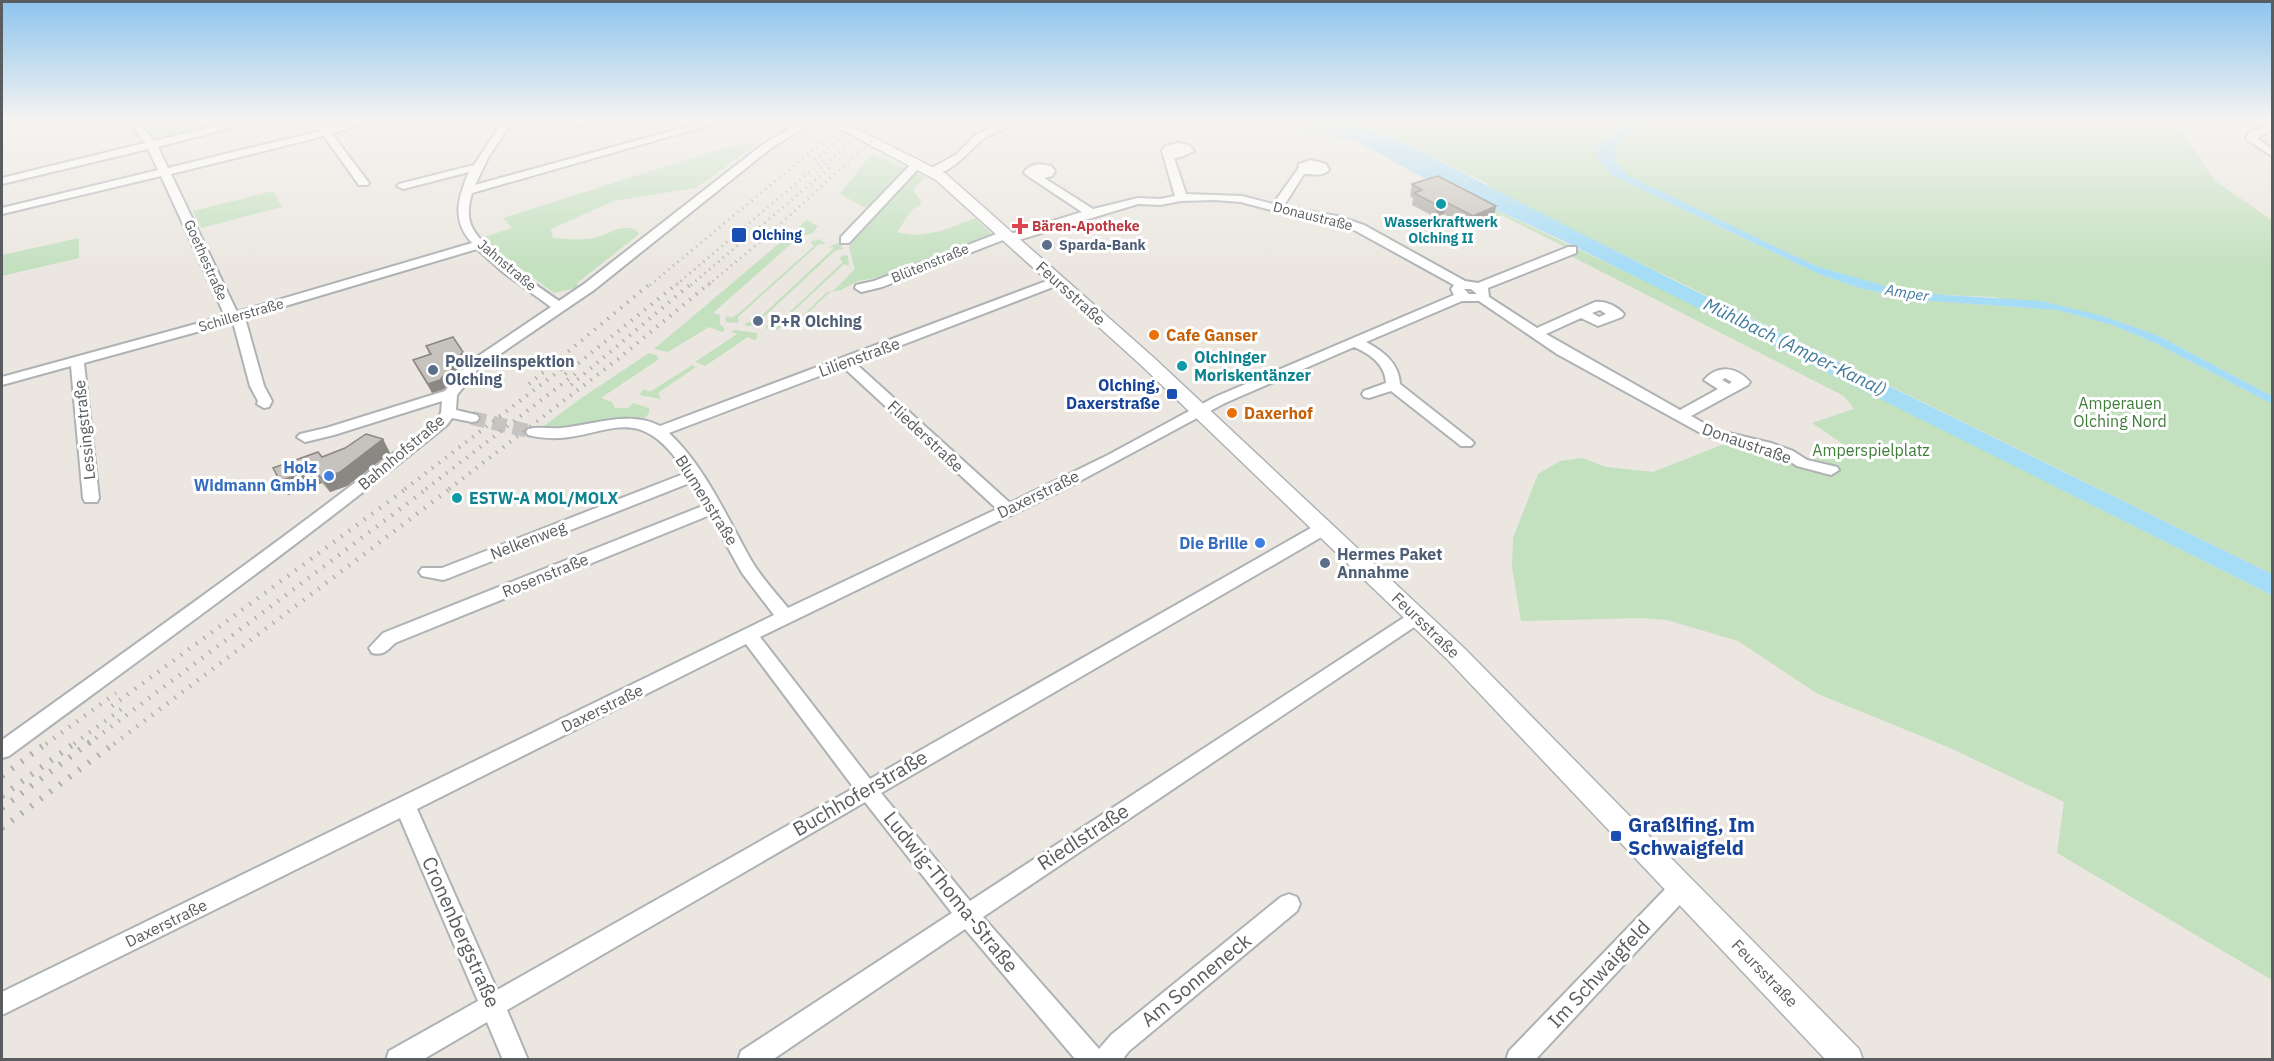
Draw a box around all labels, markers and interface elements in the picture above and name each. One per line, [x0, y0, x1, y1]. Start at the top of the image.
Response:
street label: Donaustraße [1271, 197, 1355, 235]
marker: Wasserkraftwerk Olching II [1434, 197, 1448, 211]
place label: Wasserkraftwerk Olching II [1384, 213, 1499, 247]
street label: Goethestraße [180, 217, 232, 304]
place label: Bären-Apotheke [1032, 217, 1140, 235]
marker: Bären-Apotheke [1013, 219, 1027, 233]
marker: Olching [730, 226, 748, 244]
place label: Olching [752, 226, 802, 244]
street label: Jahnstraße [474, 235, 540, 295]
place label: Sparda-Bank [1059, 236, 1147, 254]
marker: Sparda-Bank [1040, 238, 1054, 252]
street label: Blütenstraße [888, 239, 972, 287]
street label: Feursstraße [1032, 257, 1110, 330]
water label: Amper [1883, 280, 1931, 305]
water label: Mühlbach (Amper-Kanal) [1700, 292, 1890, 401]
street label: Schillerstraße [196, 294, 286, 336]
place label: P+R Olching [770, 311, 862, 331]
marker: P+R Olching [751, 314, 765, 328]
place label: Cafe Ganser [1166, 325, 1258, 345]
marker: Cafe Ganser [1147, 328, 1161, 342]
street label: Lilienstraße [816, 333, 903, 381]
place label: Olchinger Moriskentänzer [1194, 347, 1311, 385]
place label: Polizeiinspektion Olching [445, 351, 575, 389]
marker: Olchinger Moriskentänzer [1175, 359, 1189, 373]
marker: Polizeiinspektion Olching [426, 363, 440, 377]
place label: Olching, Daxerstraße [1066, 375, 1160, 413]
street label: Lessingstraße [69, 379, 99, 481]
marker: Olching, Daxerstraße [1165, 387, 1179, 401]
park label: Amperauen Olching Nord [2073, 393, 2167, 431]
street label: Fliederstraße [884, 396, 968, 476]
place label: Daxerhof [1244, 403, 1313, 423]
marker: Daxerhof [1225, 406, 1239, 420]
street label: Bahnhofstraße [354, 410, 449, 494]
street label: Donaustraße [1700, 418, 1794, 468]
park label: Amperspielplatz [1812, 440, 1930, 460]
street label: Blumenstraße [671, 451, 743, 549]
place label: Holz Widmann GmbH [194, 457, 317, 495]
street label: Daxerstraße [994, 466, 1082, 522]
marker: Holz Widmann GmbH [322, 469, 336, 483]
place label: ESTW-A MOL/MOLX [469, 488, 619, 508]
marker: ESTW-A MOL/MOLX [450, 491, 464, 505]
street label: Nelkenweg [487, 516, 569, 564]
place label: Die Brille [1179, 533, 1248, 553]
marker: Die Brille [1253, 536, 1267, 550]
place label: Hermes Paket Annahme [1337, 544, 1442, 582]
street label: Rosenstraße [499, 549, 591, 601]
marker: Hermes Paket Annahme [1318, 556, 1332, 570]
street label: Feursstraße [1388, 588, 1464, 662]
street label: Daxerstraße [558, 680, 646, 736]
street label: Buchhoferstraße [787, 743, 932, 842]
street label: Riedlstraße [1032, 797, 1134, 876]
street label: Ludwig-Thoma-Straße [878, 805, 1025, 978]
place label: Graßlfing, Im Schwaigfeld [1628, 811, 1755, 861]
marker: Graßlfing, Im Schwaigfeld [1609, 829, 1623, 843]
street label: Cronenbergstraße [416, 852, 507, 1012]
street label: Daxerstraße [122, 895, 210, 951]
street label: Im Schwaigfeld [1541, 914, 1656, 1034]
street label: Am Sonneneck [1135, 927, 1257, 1032]
street label: Feursstraße [1728, 935, 1802, 1011]

